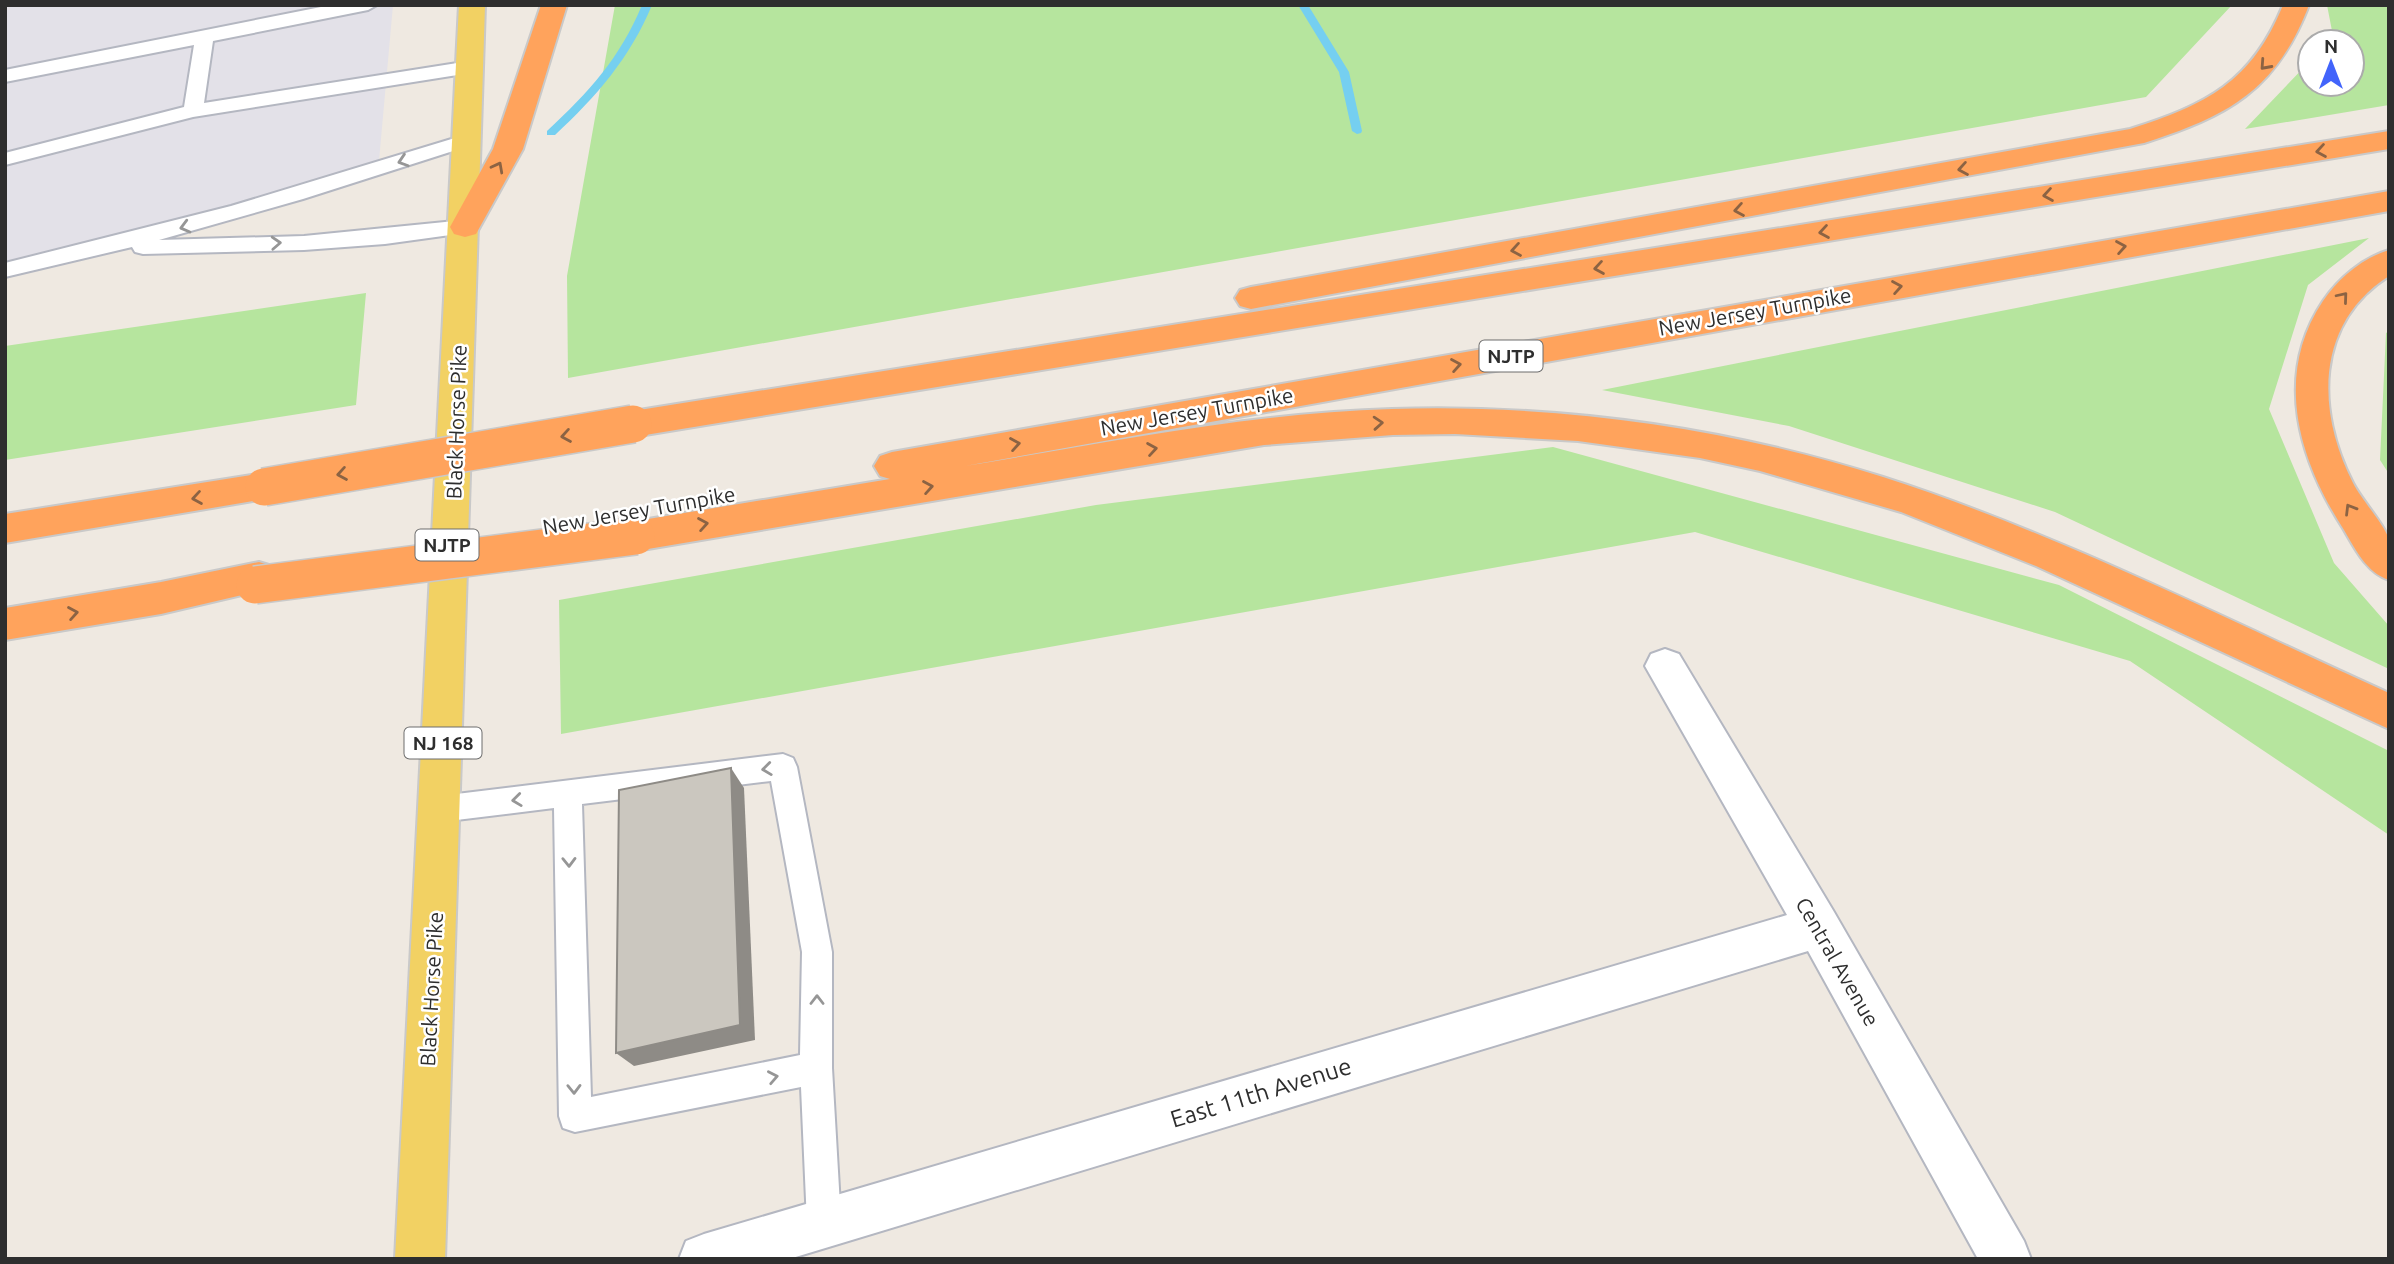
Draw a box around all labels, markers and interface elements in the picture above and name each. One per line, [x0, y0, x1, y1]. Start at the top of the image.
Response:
north arrow [2296, 28, 2366, 98]
text: N [2324, 35, 2338, 57]
one-way arrow [2261, 57, 2273, 70]
one-way arrow [2315, 143, 2327, 158]
one-way arrow [397, 153, 410, 167]
one-way arrow [1957, 161, 1969, 176]
one-way arrow [489, 162, 503, 175]
one-way arrow [2043, 187, 2054, 202]
one-way arrow [1733, 201, 1745, 216]
one-way arrow [179, 219, 191, 233]
one-way arrow [1818, 224, 1830, 239]
one-way arrow [271, 236, 282, 251]
one-way arrow [2115, 240, 2127, 255]
one-way arrow [1510, 242, 1522, 257]
one-way arrow [1593, 260, 1605, 275]
one-way arrow [1891, 280, 1903, 295]
street label: New Jersey Turnpike [1656, 282, 1853, 340]
one-way arrow [2335, 293, 2348, 305]
road number: NJTP [1480, 340, 1542, 372]
street label: Black Horse Pike [441, 344, 471, 500]
one-way arrow [1450, 359, 1462, 374]
street label: New Jersey Turnpike [1098, 382, 1295, 440]
one-way arrow [1373, 416, 1384, 431]
one-way arrow [560, 428, 572, 443]
one-way arrow [1009, 437, 1021, 452]
one-way arrow [1146, 442, 1158, 457]
one-way arrow [336, 466, 348, 481]
one-way arrow [922, 480, 934, 495]
street label: New Jersey Turnpike [540, 481, 737, 539]
one-way arrow [191, 490, 202, 505]
one-way arrow [2345, 504, 2358, 517]
one-way arrow [697, 518, 709, 533]
road number: NJTP [416, 530, 478, 560]
one-way arrow [67, 606, 78, 621]
road number: NJ 168 [404, 728, 481, 758]
one-way arrow [762, 761, 773, 776]
one-way arrow [511, 792, 523, 807]
one-way arrow [562, 857, 577, 868]
street label: Central Avenue [1791, 893, 1884, 1030]
street label: Black Horse Pike [415, 911, 447, 1067]
one-way arrow [809, 994, 825, 1005]
street label: East 11th Avenue [1167, 1052, 1355, 1133]
one-way arrow [767, 1070, 779, 1085]
one-way arrow [567, 1084, 582, 1095]

